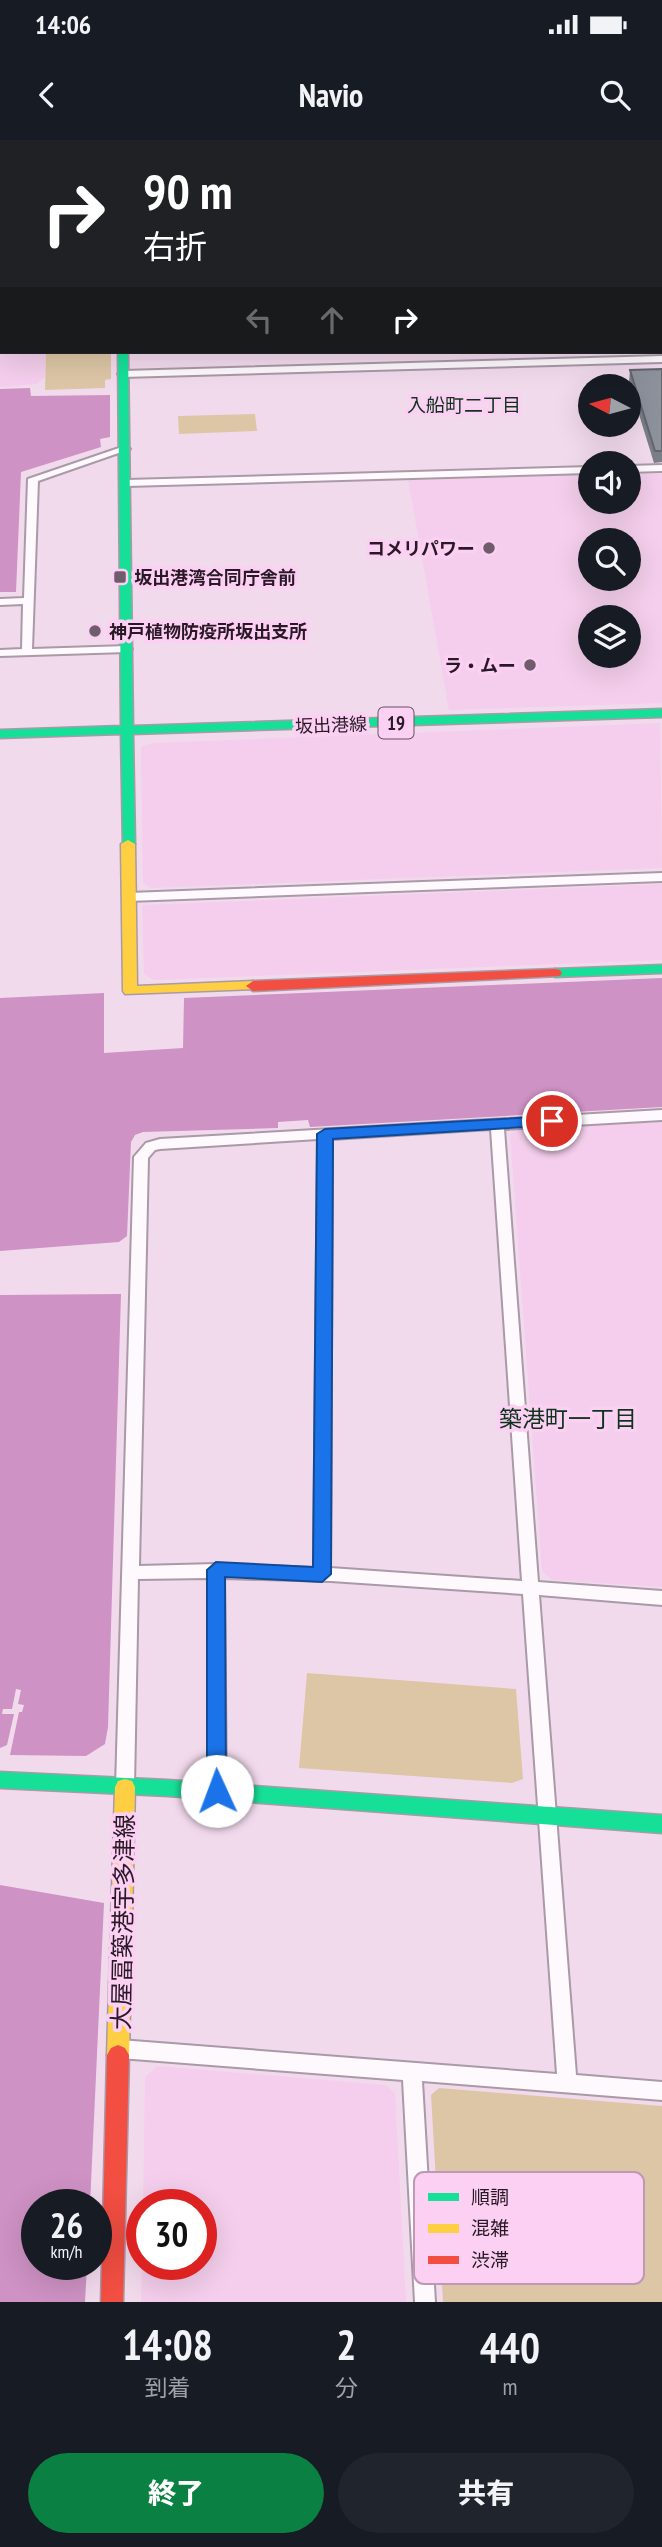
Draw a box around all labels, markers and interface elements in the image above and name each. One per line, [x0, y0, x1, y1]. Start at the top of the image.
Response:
text: 14:06 [35, 8, 91, 41]
text: Navio [299, 74, 363, 116]
icon: back [28, 76, 66, 114]
icon: search [596, 76, 634, 114]
text: 90 m [143, 159, 232, 223]
icon: right [28, 168, 119, 259]
text: 右折 [143, 225, 207, 267]
icon: left [240, 301, 278, 339]
icon: ahead [313, 301, 351, 339]
icon: right [386, 301, 424, 339]
north arrow [578, 374, 640, 438]
map controls [578, 374, 641, 668]
district label: 入船町二丁目 [407, 393, 521, 417]
button: sound [578, 451, 641, 514]
button: search [578, 528, 641, 591]
place label: コメリパワー [367, 537, 475, 560]
marker: コメリパワー [481, 540, 497, 556]
place label: 坂出港湾合同庁舎前 [134, 566, 296, 589]
marker: 坂出港湾合同庁舎前 [112, 569, 128, 585]
button: layers [578, 605, 641, 668]
place label: 神戸植物防疫所坂出支所 [109, 620, 307, 643]
marker: 神戸植物防疫所坂出支所 [87, 623, 103, 639]
place label: ラ・ムー [444, 654, 516, 677]
marker: ラ・ムー [522, 657, 538, 673]
road number: 19 [378, 708, 414, 738]
street label: 坂出港線 [295, 712, 367, 738]
pin [522, 1091, 582, 1151]
icon: arrive [533, 1102, 571, 1140]
district label: 築港町一丁目 [499, 1404, 637, 1433]
position arrow [180, 1754, 254, 1828]
street label: 大屋冨築港宇多津線 [106, 1814, 140, 2030]
legend [414, 2172, 644, 2284]
text: 順調 [471, 2185, 509, 2209]
speed limit sign: 30 [126, 2189, 217, 2280]
text: 26 [50, 2202, 83, 2248]
text: 混雑 [471, 2216, 509, 2240]
text: km/h [51, 2240, 82, 2263]
text: 渋滞 [471, 2248, 509, 2272]
text: 14:08 [122, 2317, 213, 2372]
text: 2 [336, 2317, 356, 2372]
text: 440 [480, 2320, 540, 2375]
text: m [502, 2372, 517, 2401]
text: 到着 [144, 2373, 190, 2402]
text: 分 [335, 2373, 358, 2402]
button: 終了 [28, 2453, 324, 2533]
button: 共有 [338, 2453, 634, 2533]

